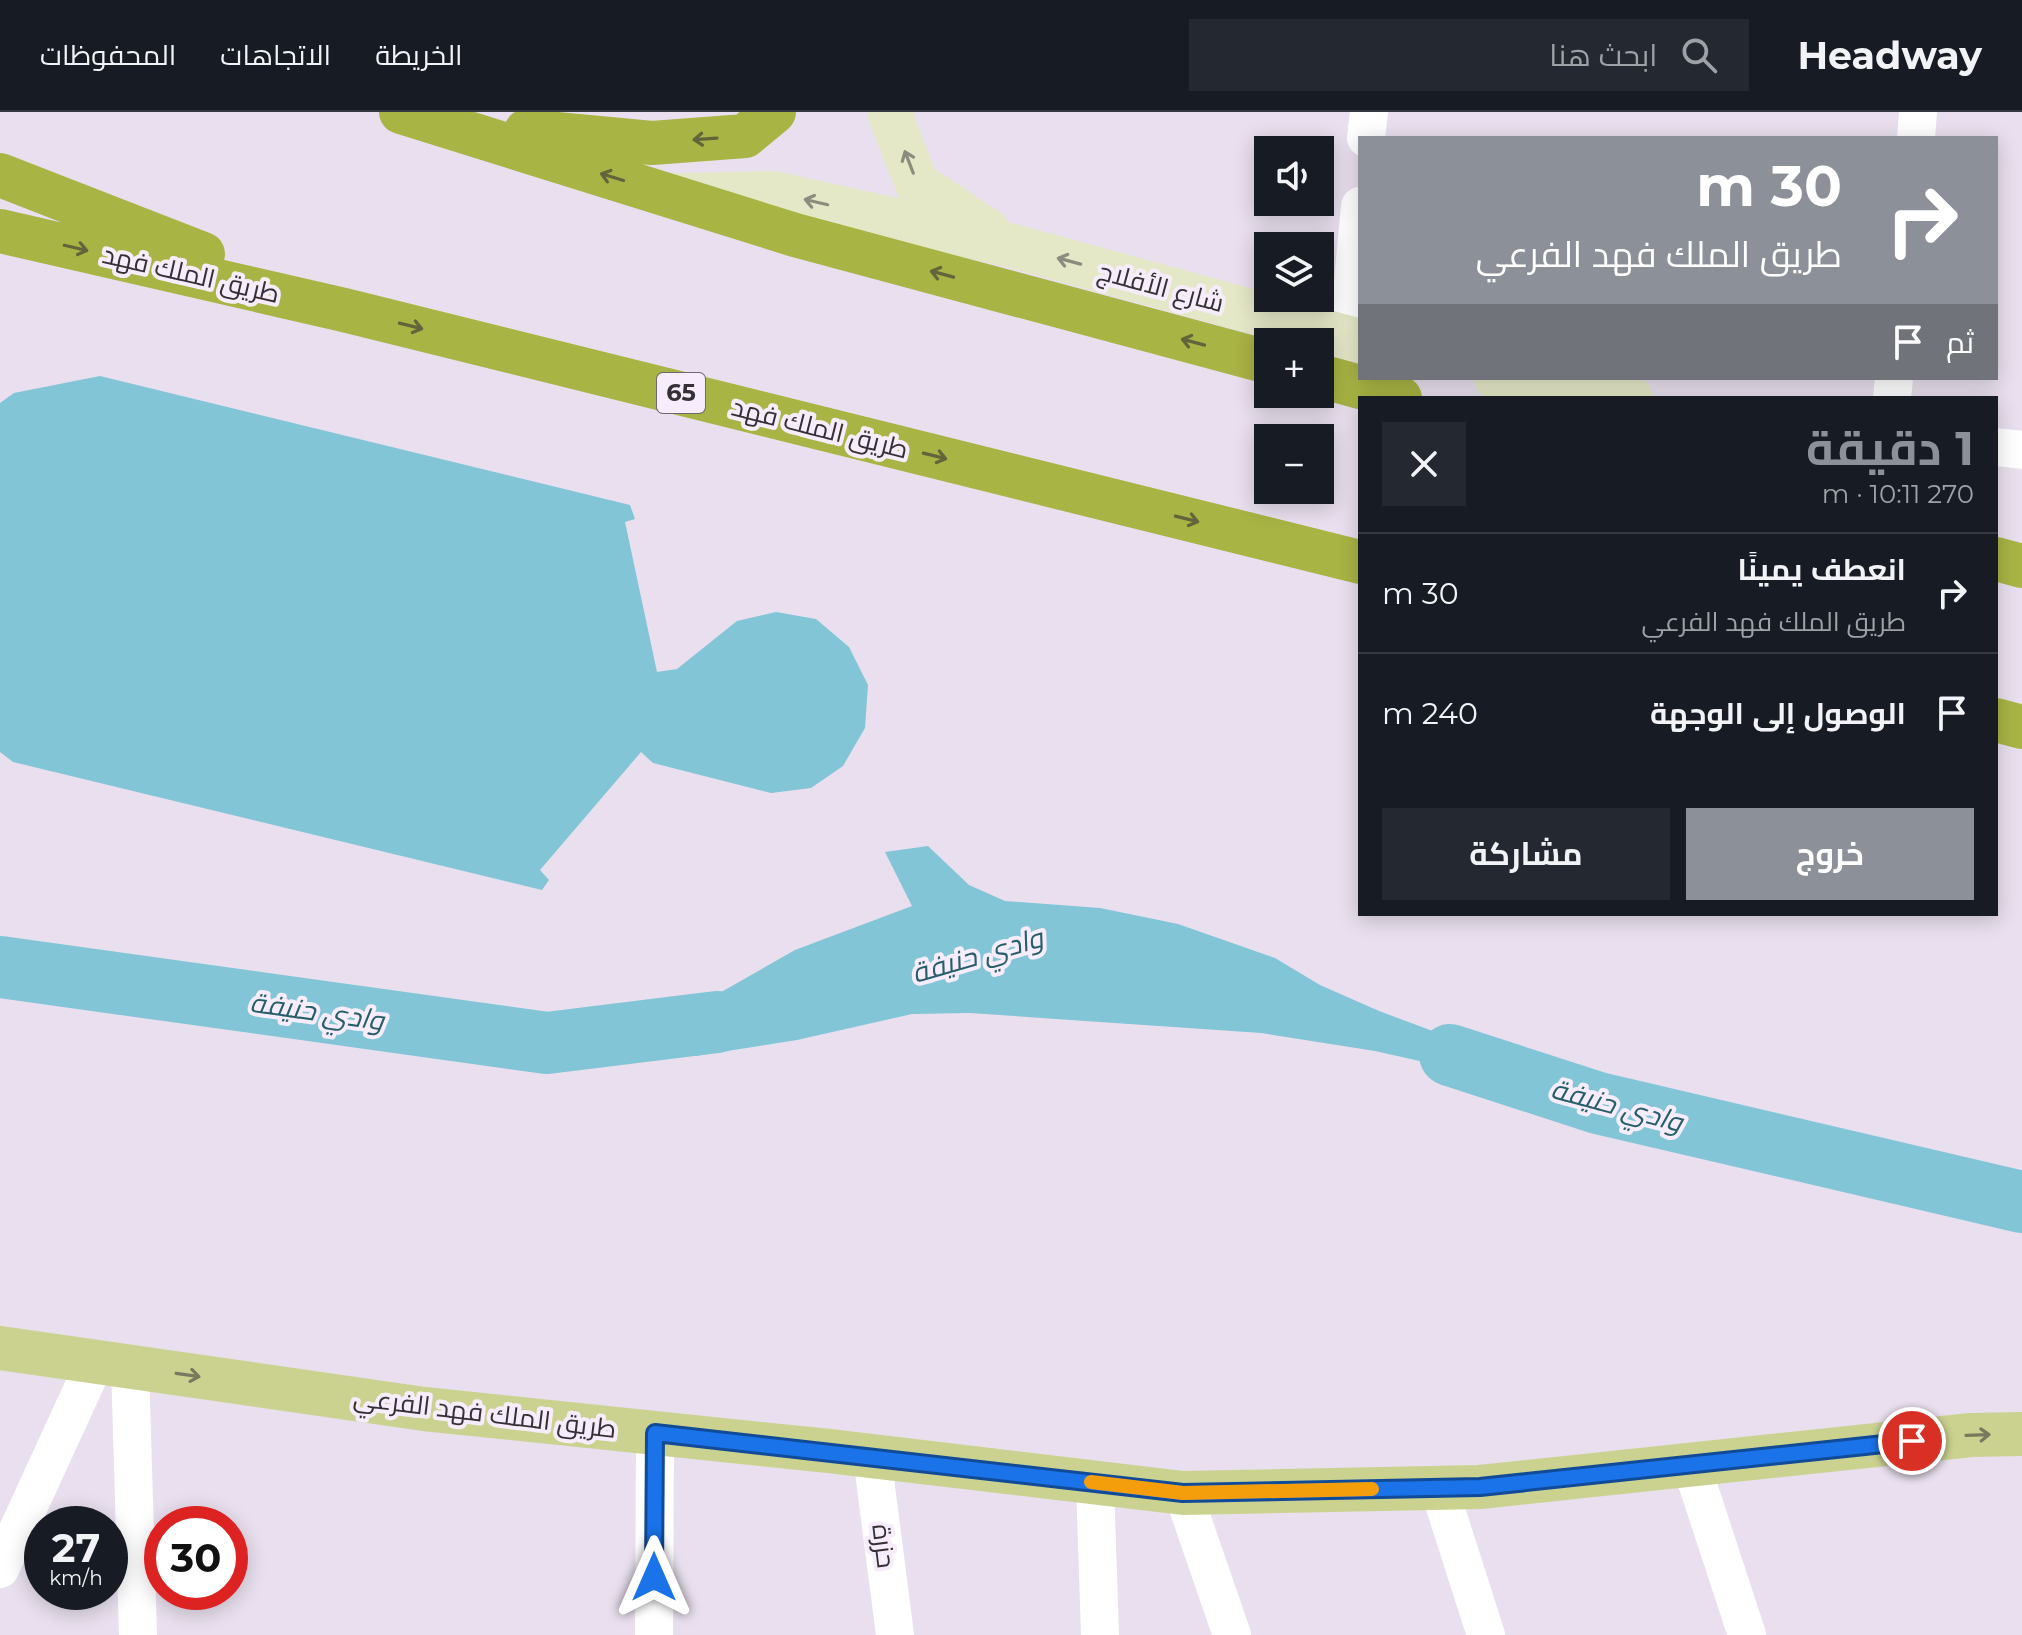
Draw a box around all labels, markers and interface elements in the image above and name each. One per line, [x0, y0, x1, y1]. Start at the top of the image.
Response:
search box [1189, 19, 1749, 91]
text: Headway [1797, 32, 1982, 79]
icon: search [1677, 33, 1721, 77]
text: ابحث هنا [1549, 37, 1657, 74]
text: المحفوظات [40, 38, 176, 72]
text: الاتجاهات [220, 38, 331, 72]
text: الخريطة [375, 38, 463, 72]
one-way arrow [692, 132, 719, 147]
map controls [1254, 136, 1334, 504]
button: sound [1254, 136, 1334, 216]
one-way arrow [900, 150, 915, 175]
text: 30 m [1696, 152, 1842, 220]
icon: right [1870, 168, 1974, 272]
one-way arrow [599, 169, 625, 184]
one-way arrow [803, 194, 829, 209]
button: layers [1254, 232, 1334, 312]
text: طريق الملك فهد الفرعي [1476, 232, 1842, 276]
street label: طريق الملك فهد [99, 238, 283, 310]
one-way arrow [63, 241, 88, 256]
one-way arrow [1056, 253, 1082, 268]
street label: شارع الأفلاج [1094, 255, 1228, 320]
one-way arrow [929, 266, 955, 281]
one-way arrow [398, 320, 423, 335]
icon: arrive [1886, 320, 1930, 364]
text: ثم [1946, 324, 1974, 361]
button: + [1254, 328, 1334, 408]
one-way arrow [1180, 334, 1206, 349]
road number: 65 [657, 373, 705, 413]
street label: طريق الملك فهد [728, 391, 912, 465]
text: 1 دقيقة [1806, 419, 1974, 477]
button: close [1382, 422, 1466, 506]
button: − [1254, 424, 1334, 504]
one-way arrow [922, 450, 947, 465]
text: 270 m · 10:11 [1822, 478, 1974, 510]
one-way arrow [1174, 513, 1200, 528]
text: انعطف يمينًا [1738, 551, 1906, 588]
icon: right [1930, 571, 1974, 615]
text: 30 m [1382, 575, 1459, 612]
text: طريق الملك فهد الفرعي [1641, 606, 1906, 638]
icon: arrive [1930, 691, 1974, 735]
text: 240 m [1382, 695, 1478, 732]
text: الوصول إلى الوجهة [1650, 695, 1906, 732]
button: مشاركة [1382, 808, 1670, 900]
button: خروج [1686, 808, 1974, 900]
water label: وادي حنيفة [908, 920, 1050, 996]
water label: وادي حنيفة [247, 985, 388, 1043]
water label: وادي حنيفة [1546, 1071, 1688, 1145]
one-way arrow [175, 1368, 200, 1383]
street label: طريق الملك فهد الفرعي [351, 1381, 618, 1450]
pin [1878, 1407, 1946, 1475]
icon: arrive [1890, 1419, 1934, 1463]
one-way arrow [1964, 1427, 1991, 1442]
speed limit sign: 30 [144, 1506, 248, 1610]
street label: حزرة [865, 1522, 903, 1570]
text: 27 [52, 1523, 100, 1572]
position arrow [612, 1535, 696, 1619]
text: km/h [49, 1566, 103, 1590]

